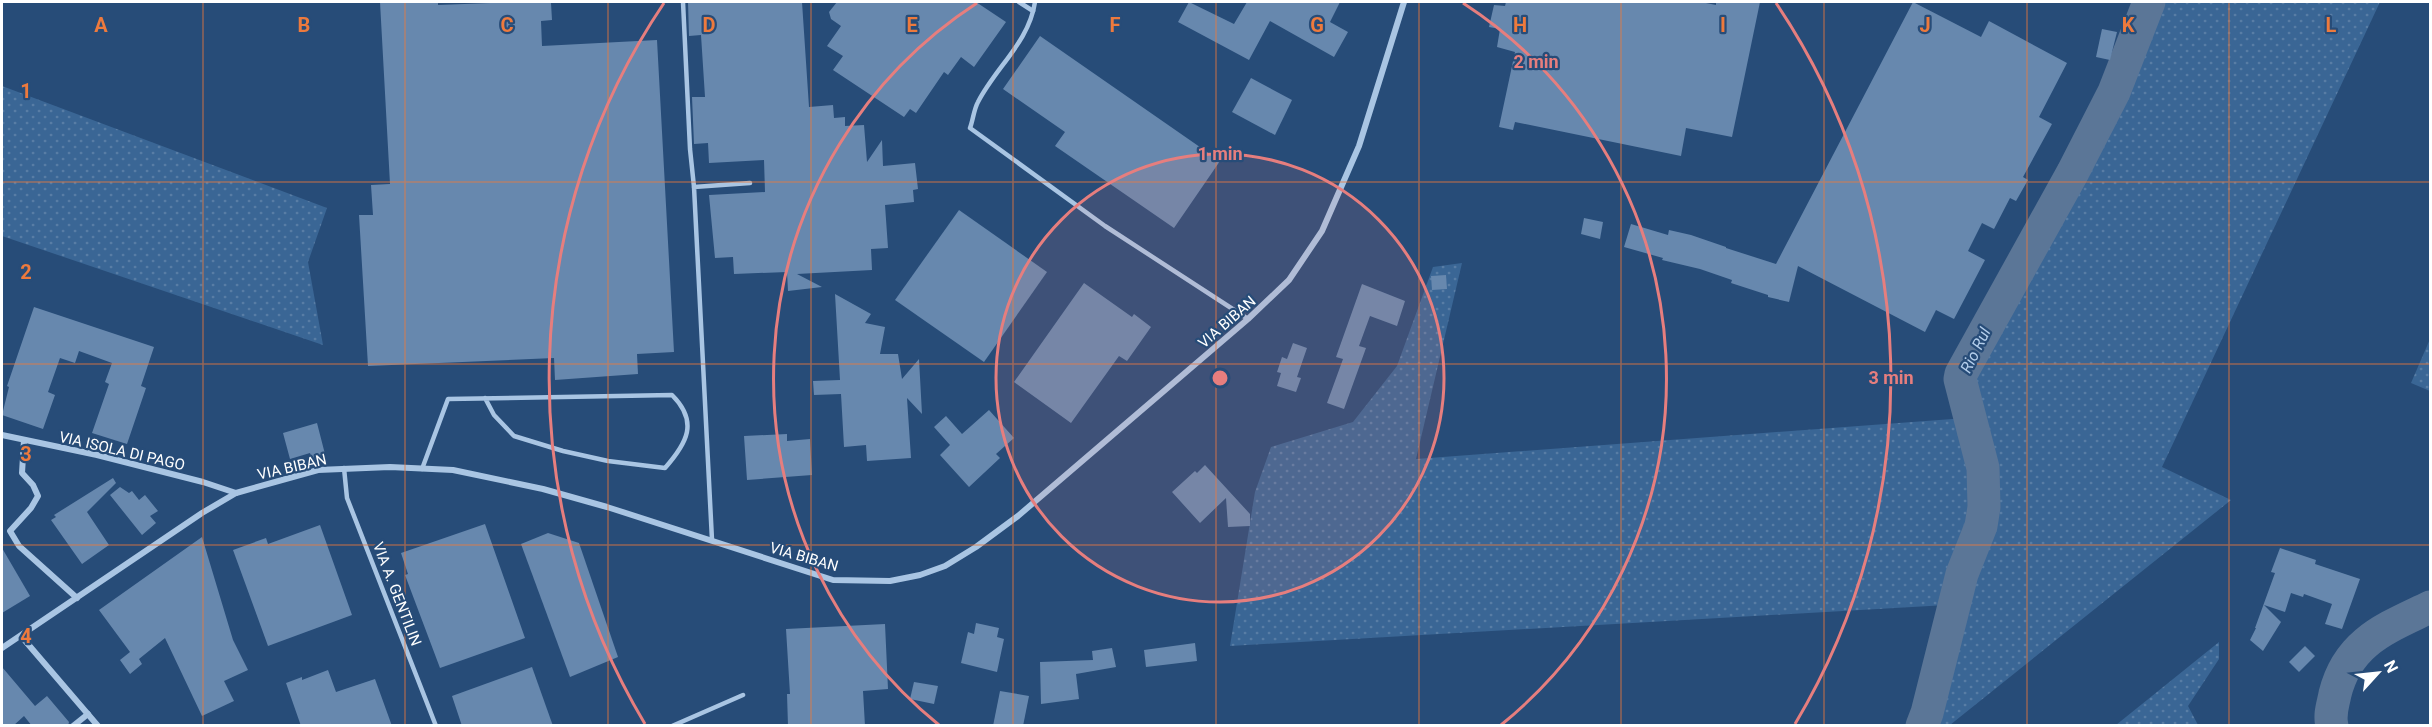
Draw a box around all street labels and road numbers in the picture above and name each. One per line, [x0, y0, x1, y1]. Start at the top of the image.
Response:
street label: VIA BIBAN [1194, 292, 1260, 352]
street label: VIA ISOLA DI PAGO [57, 428, 187, 474]
street label: VIA BIBAN [256, 450, 328, 484]
street label: VIA A. GENTILIN [369, 539, 425, 649]
street label: VIA BIBAN [768, 539, 840, 575]

